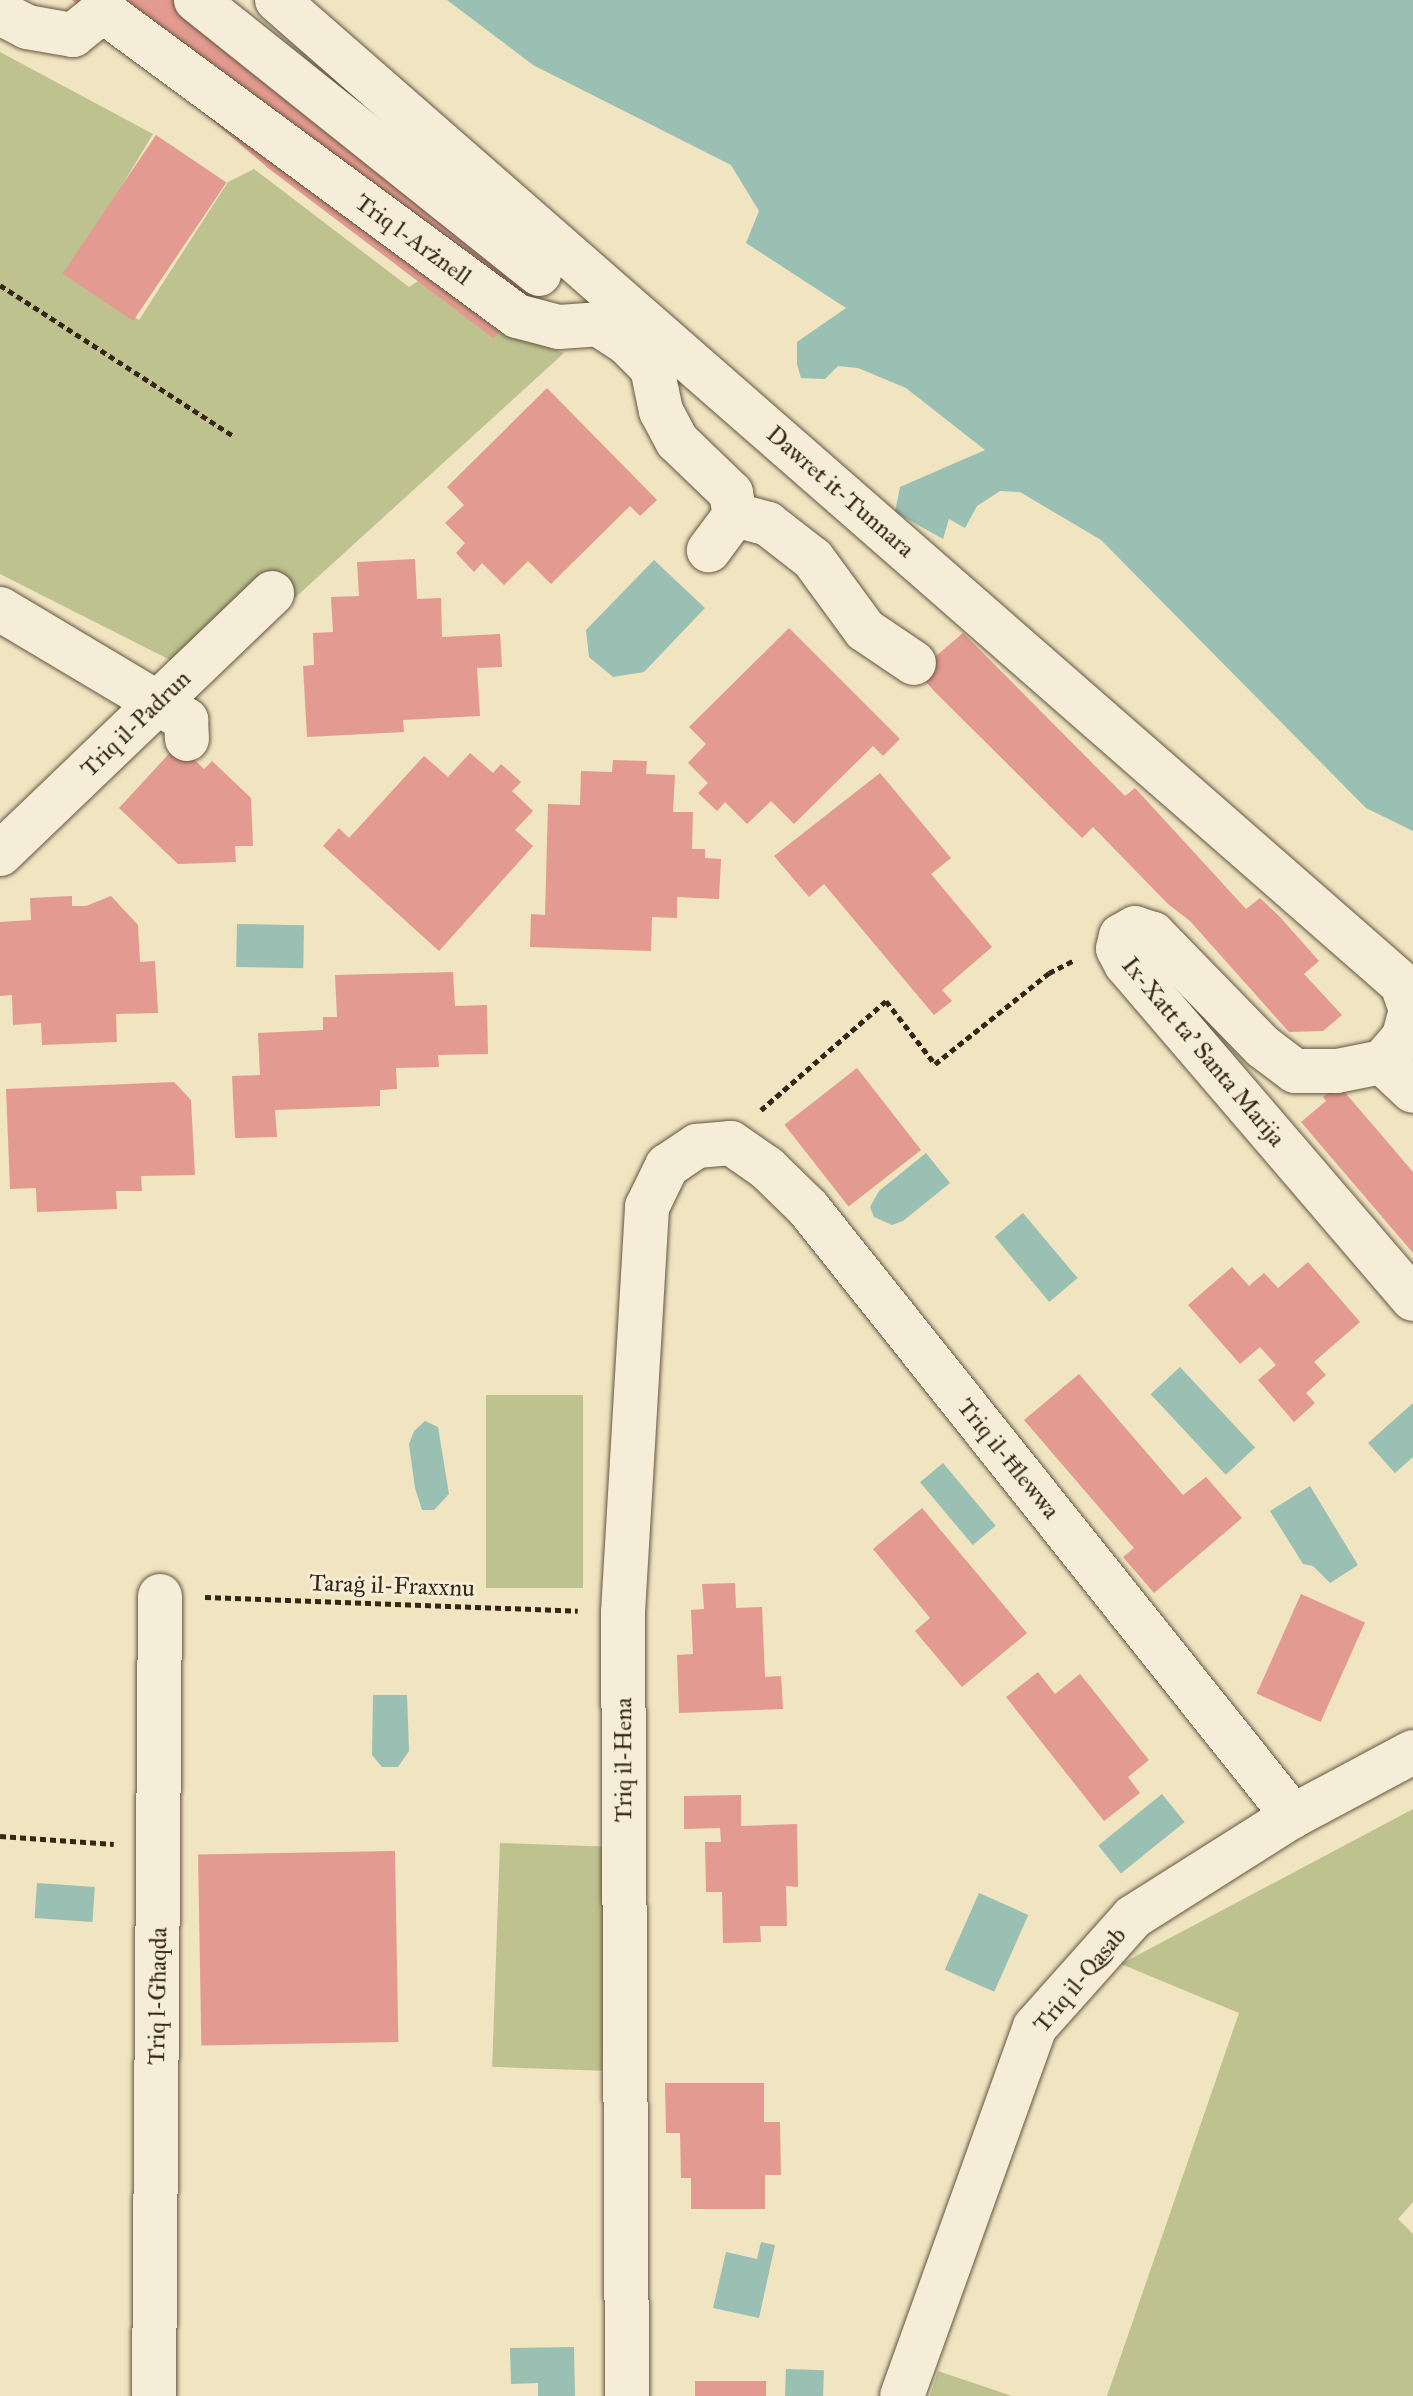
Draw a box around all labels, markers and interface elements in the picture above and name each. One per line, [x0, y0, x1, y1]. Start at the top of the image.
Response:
street label: Triq l-Arżnell [349, 188, 477, 292]
street label: Dawret it-Tunnara [760, 420, 920, 564]
street label: Triq il-Padrun [75, 665, 197, 783]
street label: Ix-Xatt ta' Santa Marija [1115, 951, 1291, 1153]
street label: Triq il-Ħlewwa [951, 1393, 1065, 1525]
street label: Taraġ il-Fraxxnu [309, 1569, 475, 1603]
street label: Triq il-Hena [610, 1698, 638, 1822]
street label: Triq il-Qasab [1028, 1921, 1132, 2039]
street label: Triq l-Għaqda [142, 1927, 174, 2065]

